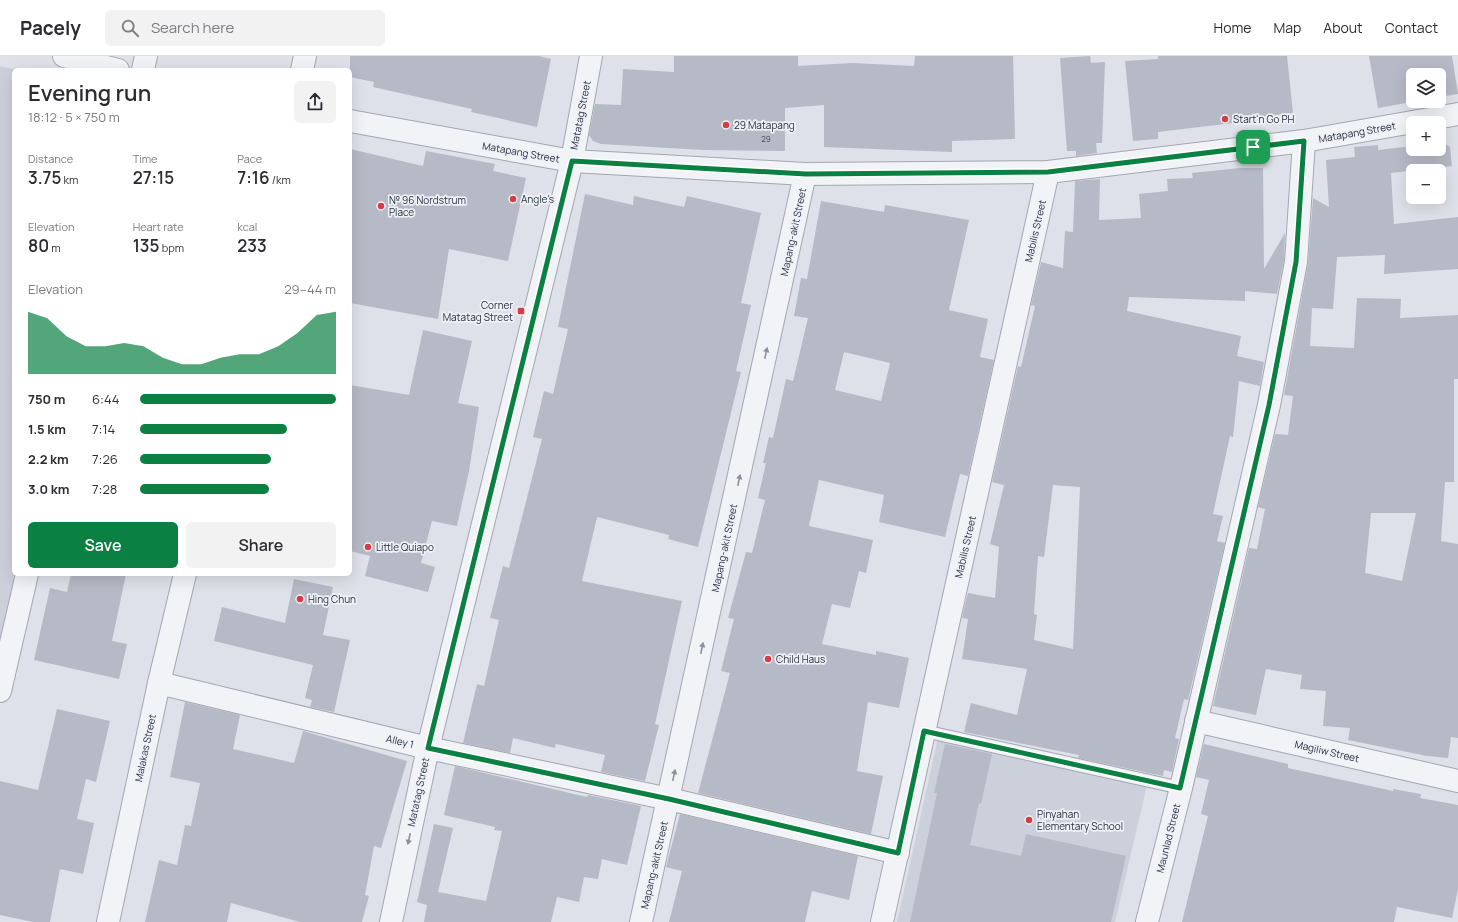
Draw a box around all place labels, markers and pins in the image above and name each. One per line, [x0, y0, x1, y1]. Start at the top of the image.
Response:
place label: Start'n Go PH [1233, 112, 1294, 126]
marker: Start'n Go PH [1220, 114, 1230, 124]
place label: 29 Matapang [734, 118, 795, 132]
marker: 29 Matapang [721, 120, 731, 130]
pin [1236, 130, 1270, 164]
place label: Angle’s [521, 192, 554, 206]
place label: № 96 Nordstrum Place [389, 193, 466, 219]
marker: Angle’s [508, 194, 518, 204]
marker: № 96 Nordstrum Place [376, 201, 386, 211]
place label: Corner Matatag Street [443, 298, 513, 324]
marker: Corner Matatag Street [516, 306, 526, 316]
place label: Little Quiapo [376, 540, 434, 554]
marker: Little Quiapo [363, 542, 373, 552]
place label: Hing Chun [308, 592, 356, 606]
marker: Hing Chun [295, 594, 305, 604]
place label: Child Haus [776, 652, 825, 666]
marker: Child Haus [763, 654, 773, 664]
place label: Pinyahan Elementary School [1037, 807, 1123, 833]
marker: Pinyahan Elementary School [1024, 815, 1034, 825]

